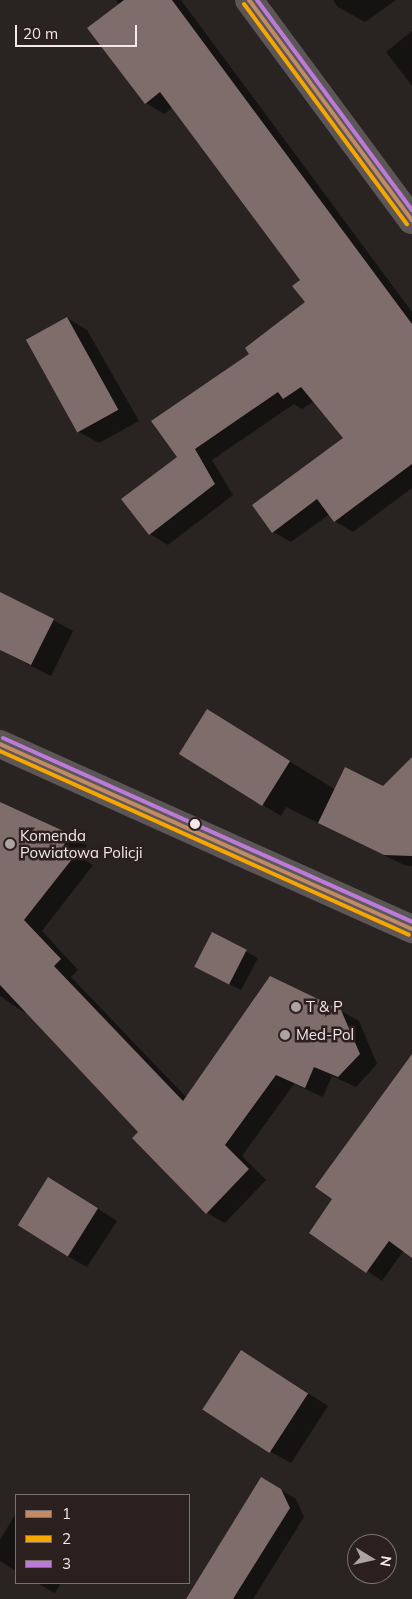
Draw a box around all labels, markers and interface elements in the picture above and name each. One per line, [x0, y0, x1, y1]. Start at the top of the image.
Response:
scale bar [18, 15, 140, 47]
text: 20 m [23, 24, 58, 43]
unlabelled marker [190, 819, 200, 829]
place label: Komenda Powiatowa Policji [20, 826, 143, 861]
marker: Komenda Powiatowa Policji [4, 838, 16, 850]
place label: T & P [306, 998, 343, 1016]
marker: T & P [290, 1001, 302, 1013]
place label: Med-Pol [296, 1026, 354, 1044]
marker: Med-Pol [278, 1028, 292, 1042]
legend [15, 1494, 190, 1584]
text: 1 [62, 1504, 71, 1523]
text: 2 [62, 1529, 71, 1548]
north arrow [347, 1534, 397, 1584]
text: 3 [62, 1554, 71, 1573]
text: N [376, 1555, 396, 1568]

